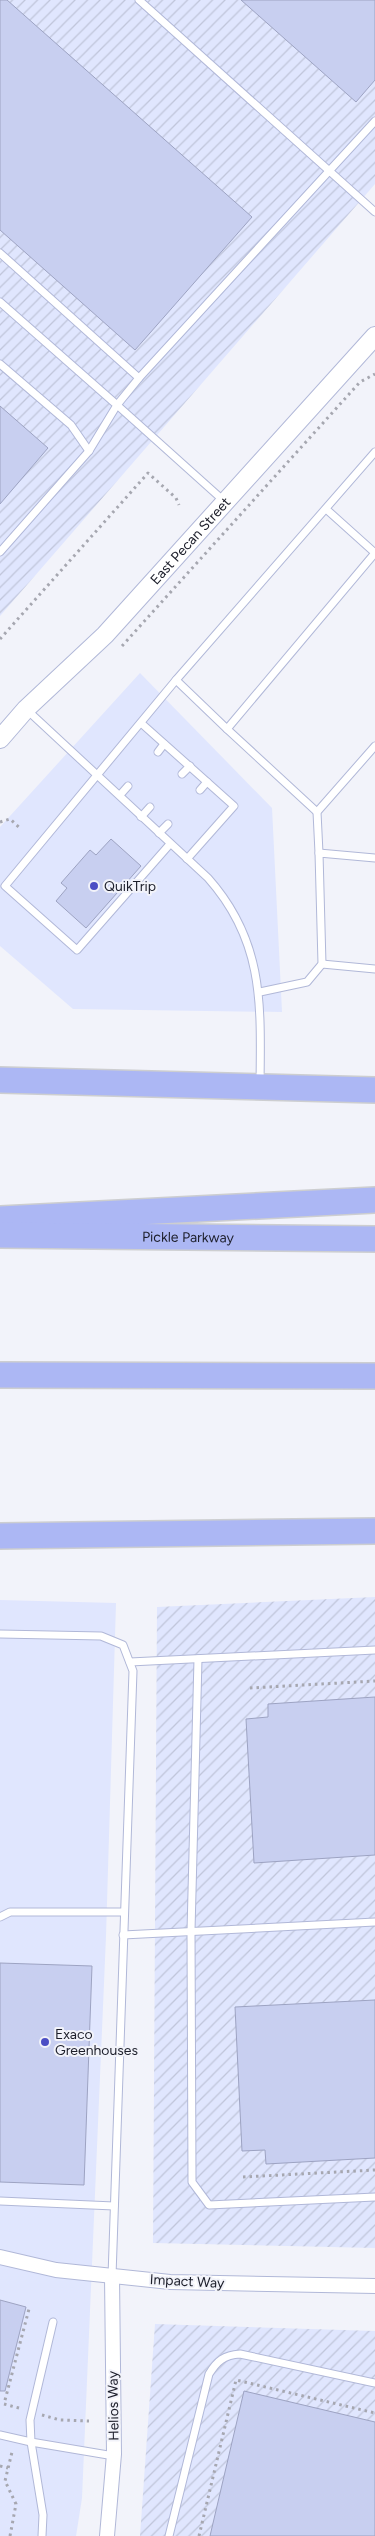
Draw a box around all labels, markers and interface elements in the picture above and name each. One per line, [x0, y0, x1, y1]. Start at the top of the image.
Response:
street label: East Pecan Street [147, 494, 234, 588]
place label: QuikTrip [104, 878, 156, 895]
marker: QuikTrip [88, 880, 100, 892]
street label: Pickle Parkway [142, 1229, 235, 1247]
place label: Exaco Greenhouses [55, 2026, 138, 2059]
marker: Exaco Greenhouses [39, 2036, 51, 2048]
street label: Impact Way [149, 2271, 225, 2292]
street label: Helios Way [104, 2370, 123, 2441]

